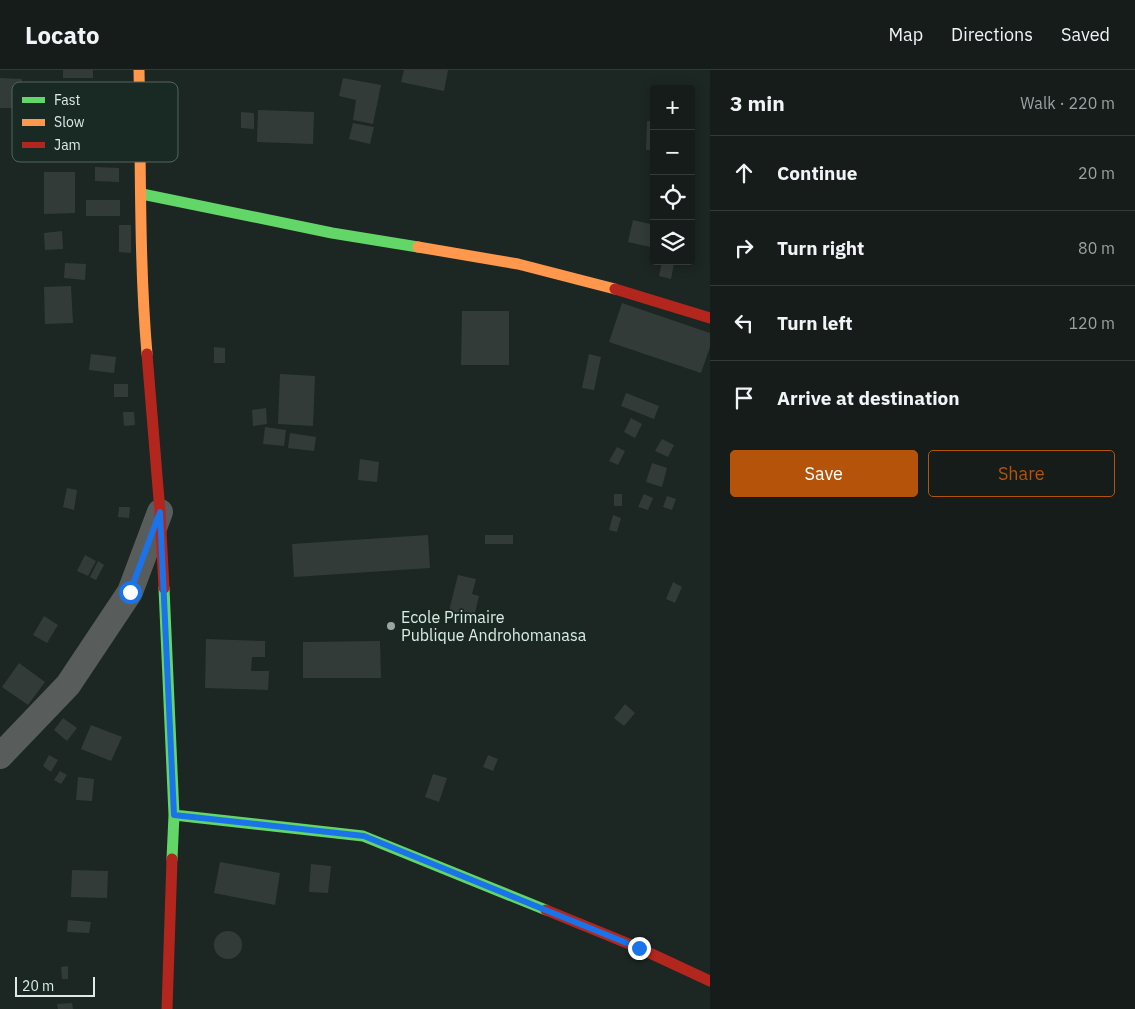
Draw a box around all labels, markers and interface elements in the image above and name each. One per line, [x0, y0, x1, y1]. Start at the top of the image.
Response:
text: Locato [25, 19, 100, 51]
text: Map [888, 23, 923, 46]
text: Directions [951, 23, 1033, 46]
text: Saved [1061, 23, 1110, 46]
legend [12, 82, 178, 162]
map controls [650, 85, 695, 265]
button: + [650, 85, 695, 130]
text: 3 min [730, 89, 785, 117]
text: Fast [54, 91, 80, 109]
text: Walk · 220 m [1020, 93, 1115, 113]
text: Slow [54, 113, 85, 131]
button: − [650, 130, 695, 175]
text: Jam [54, 136, 81, 154]
icon: ahead [730, 159, 758, 187]
text: Continue [777, 161, 857, 185]
text: 20 m [1078, 163, 1115, 183]
button: locate [650, 175, 695, 220]
button: layers [650, 220, 695, 265]
icon: right [730, 234, 758, 262]
text: Turn right [777, 236, 864, 260]
text: 80 m [1078, 238, 1115, 258]
icon: left [730, 309, 758, 337]
text: Turn left [777, 311, 853, 335]
text: 120 m [1068, 313, 1115, 333]
icon: arrive [730, 384, 758, 412]
text: Arrive at destination [777, 386, 960, 410]
button: Save [730, 450, 918, 497]
button: Share [928, 450, 1115, 497]
route start [119, 581, 142, 604]
place label: Ecole Primaire Publique Androhomanasa [401, 607, 587, 645]
marker: Ecole Primaire Publique Androhomanasa [385, 620, 397, 632]
route end [628, 937, 651, 960]
scale bar [15, 974, 95, 997]
text: 20 m [22, 977, 54, 995]

